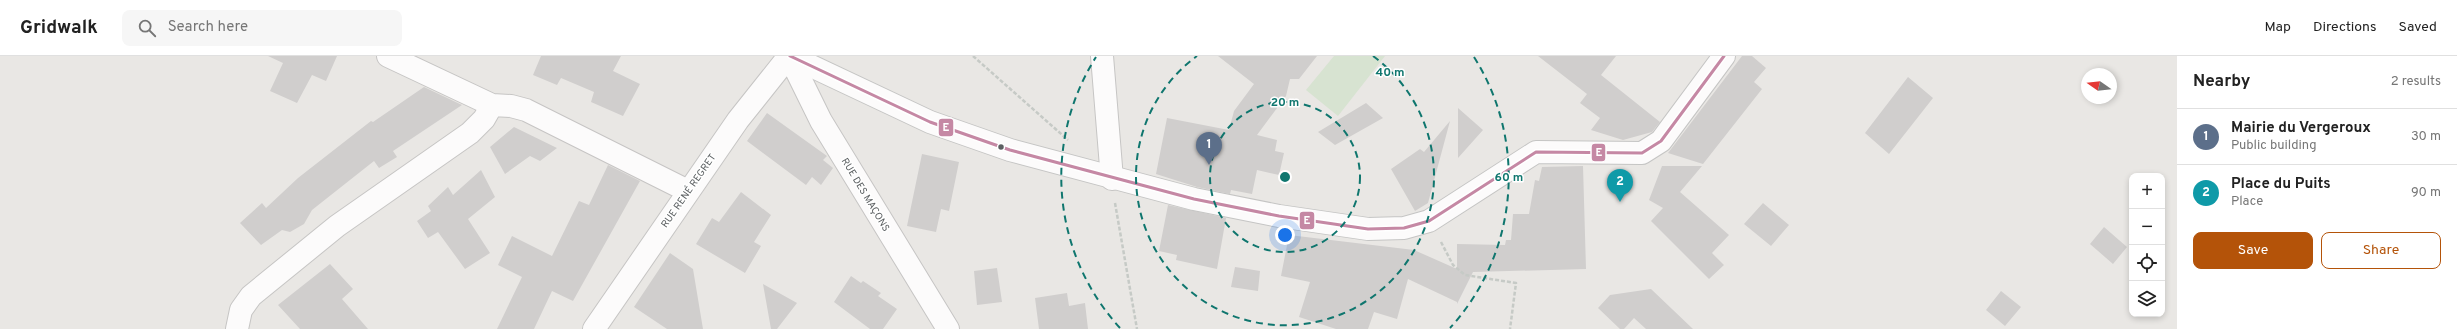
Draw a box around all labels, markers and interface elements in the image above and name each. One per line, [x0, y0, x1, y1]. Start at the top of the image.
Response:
search box [122, 10, 402, 46]
text: Gridwalk [20, 16, 98, 40]
icon: search [136, 17, 158, 39]
text: Search here [168, 18, 248, 37]
text: Map [2265, 19, 2291, 36]
text: Directions [2313, 19, 2377, 36]
text: Saved [2399, 19, 2437, 36]
text: 40 m [1375, 65, 1405, 81]
north arrow [2081, 68, 2117, 104]
text: Nearby [2193, 71, 2250, 93]
text: 2 results [2391, 74, 2441, 90]
text: 20 m [1271, 95, 1299, 111]
line badge: E [938, 118, 954, 137]
text: Mairie du Vergeroux [2231, 119, 2371, 138]
text: E [943, 121, 950, 135]
text: 1 [2203, 129, 2209, 145]
text: 30 m [2411, 129, 2441, 145]
pin: 1 [1196, 132, 1222, 165]
text: Public building [2231, 138, 2317, 154]
unlabelled marker [996, 142, 1006, 152]
line badge: E [1591, 143, 1606, 162]
text: E [1596, 146, 1603, 160]
street label: RUE RENÉ REGRET [659, 151, 719, 231]
street label: RUE DES MAÇONS [838, 156, 892, 234]
pin: 2 [1607, 169, 1633, 202]
centre of rings [1278, 170, 1292, 184]
text: 60 m [1495, 170, 1523, 186]
map controls [2129, 173, 2165, 317]
button: + [2129, 173, 2165, 209]
text: Place du Puits [2231, 175, 2331, 194]
text: 2 [2202, 185, 2210, 201]
text: 90 m [2411, 185, 2441, 201]
text: Place [2231, 194, 2263, 210]
button: − [2129, 209, 2165, 245]
line badge: E [1299, 211, 1315, 230]
text: E [1304, 214, 1311, 228]
your location [1275, 225, 1295, 245]
button: Save [2193, 232, 2313, 269]
button: Share [2321, 232, 2441, 269]
button: locate [2129, 245, 2165, 281]
button: layers [2129, 281, 2165, 317]

